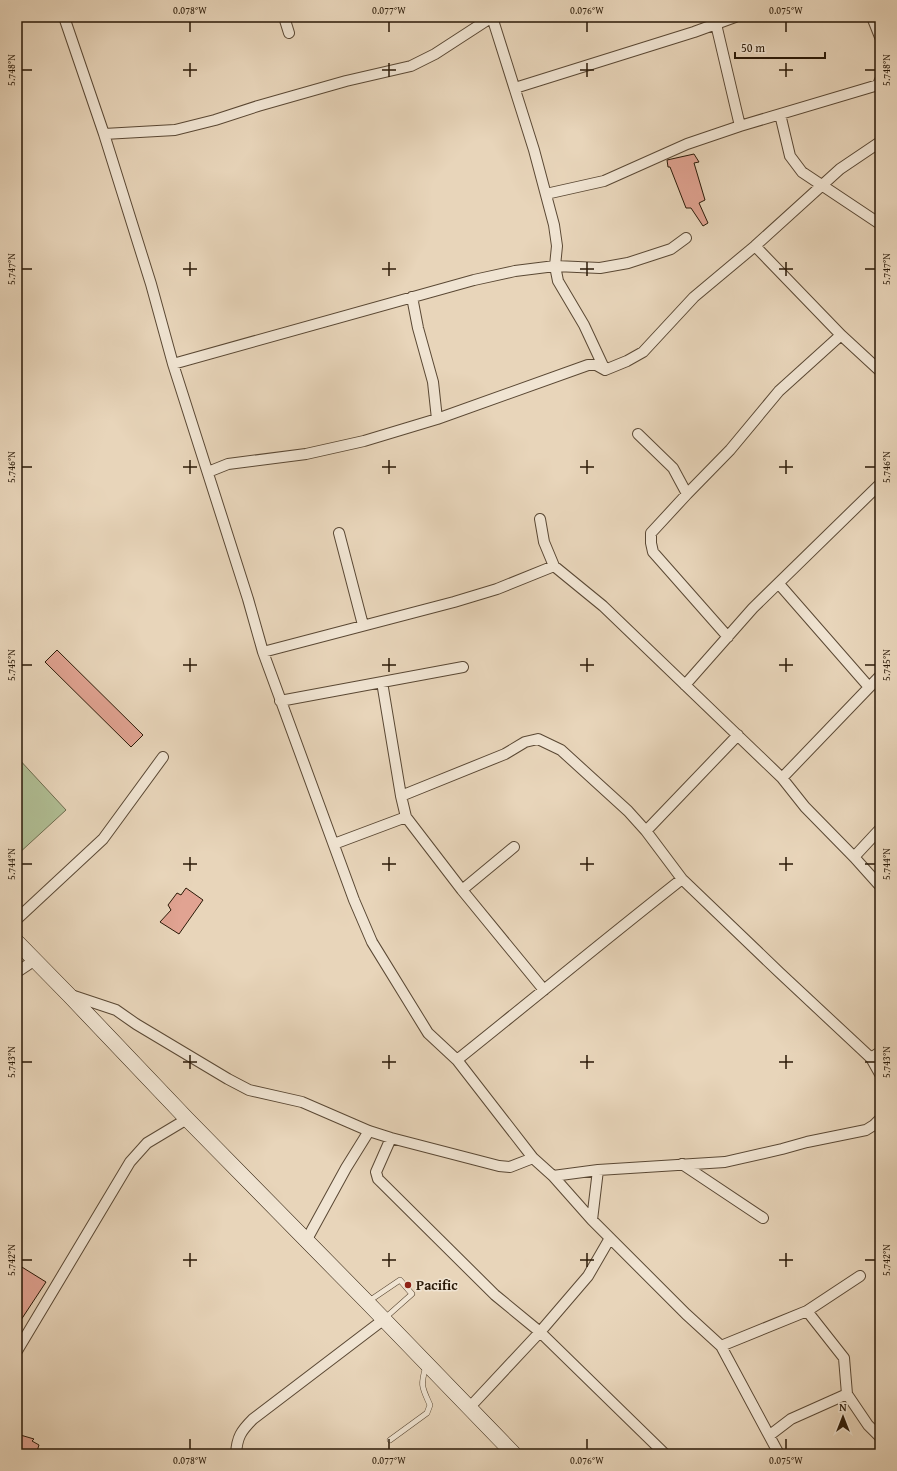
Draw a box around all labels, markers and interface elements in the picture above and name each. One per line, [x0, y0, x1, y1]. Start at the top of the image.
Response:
text: 0.078°W [173, 3, 207, 18]
text: 0.077°W [372, 3, 406, 18]
text: 0.076°W [570, 3, 604, 18]
text: 0.075°W [769, 3, 803, 18]
scale bar [735, 34, 825, 60]
text: 50 m [741, 39, 765, 56]
text: 5.748°N [4, 54, 19, 86]
text: 5.748°N [879, 54, 894, 86]
text: 5.747°N [4, 253, 19, 285]
text: 5.747°N [879, 253, 894, 285]
text: 5.746°N [4, 451, 19, 483]
text: 5.746°N [879, 451, 894, 483]
text: 5.745°N [4, 649, 19, 681]
text: 5.745°N [879, 649, 894, 681]
text: 5.744°N [4, 848, 19, 880]
text: 5.744°N [879, 848, 894, 880]
text: 5.743°N [4, 1046, 19, 1078]
text: 5.743°N [879, 1046, 894, 1078]
text: 5.742°N [4, 1244, 19, 1276]
text: 5.742°N [879, 1244, 894, 1276]
place label: Pacific [416, 1275, 458, 1295]
marker: Pacific [403, 1280, 413, 1290]
north arrow [823, 1397, 863, 1437]
text: N [839, 1399, 847, 1415]
text: 0.078°W [173, 1453, 207, 1468]
text: 0.077°W [372, 1453, 406, 1468]
text: 0.076°W [570, 1453, 604, 1468]
text: 0.075°W [769, 1453, 803, 1468]

